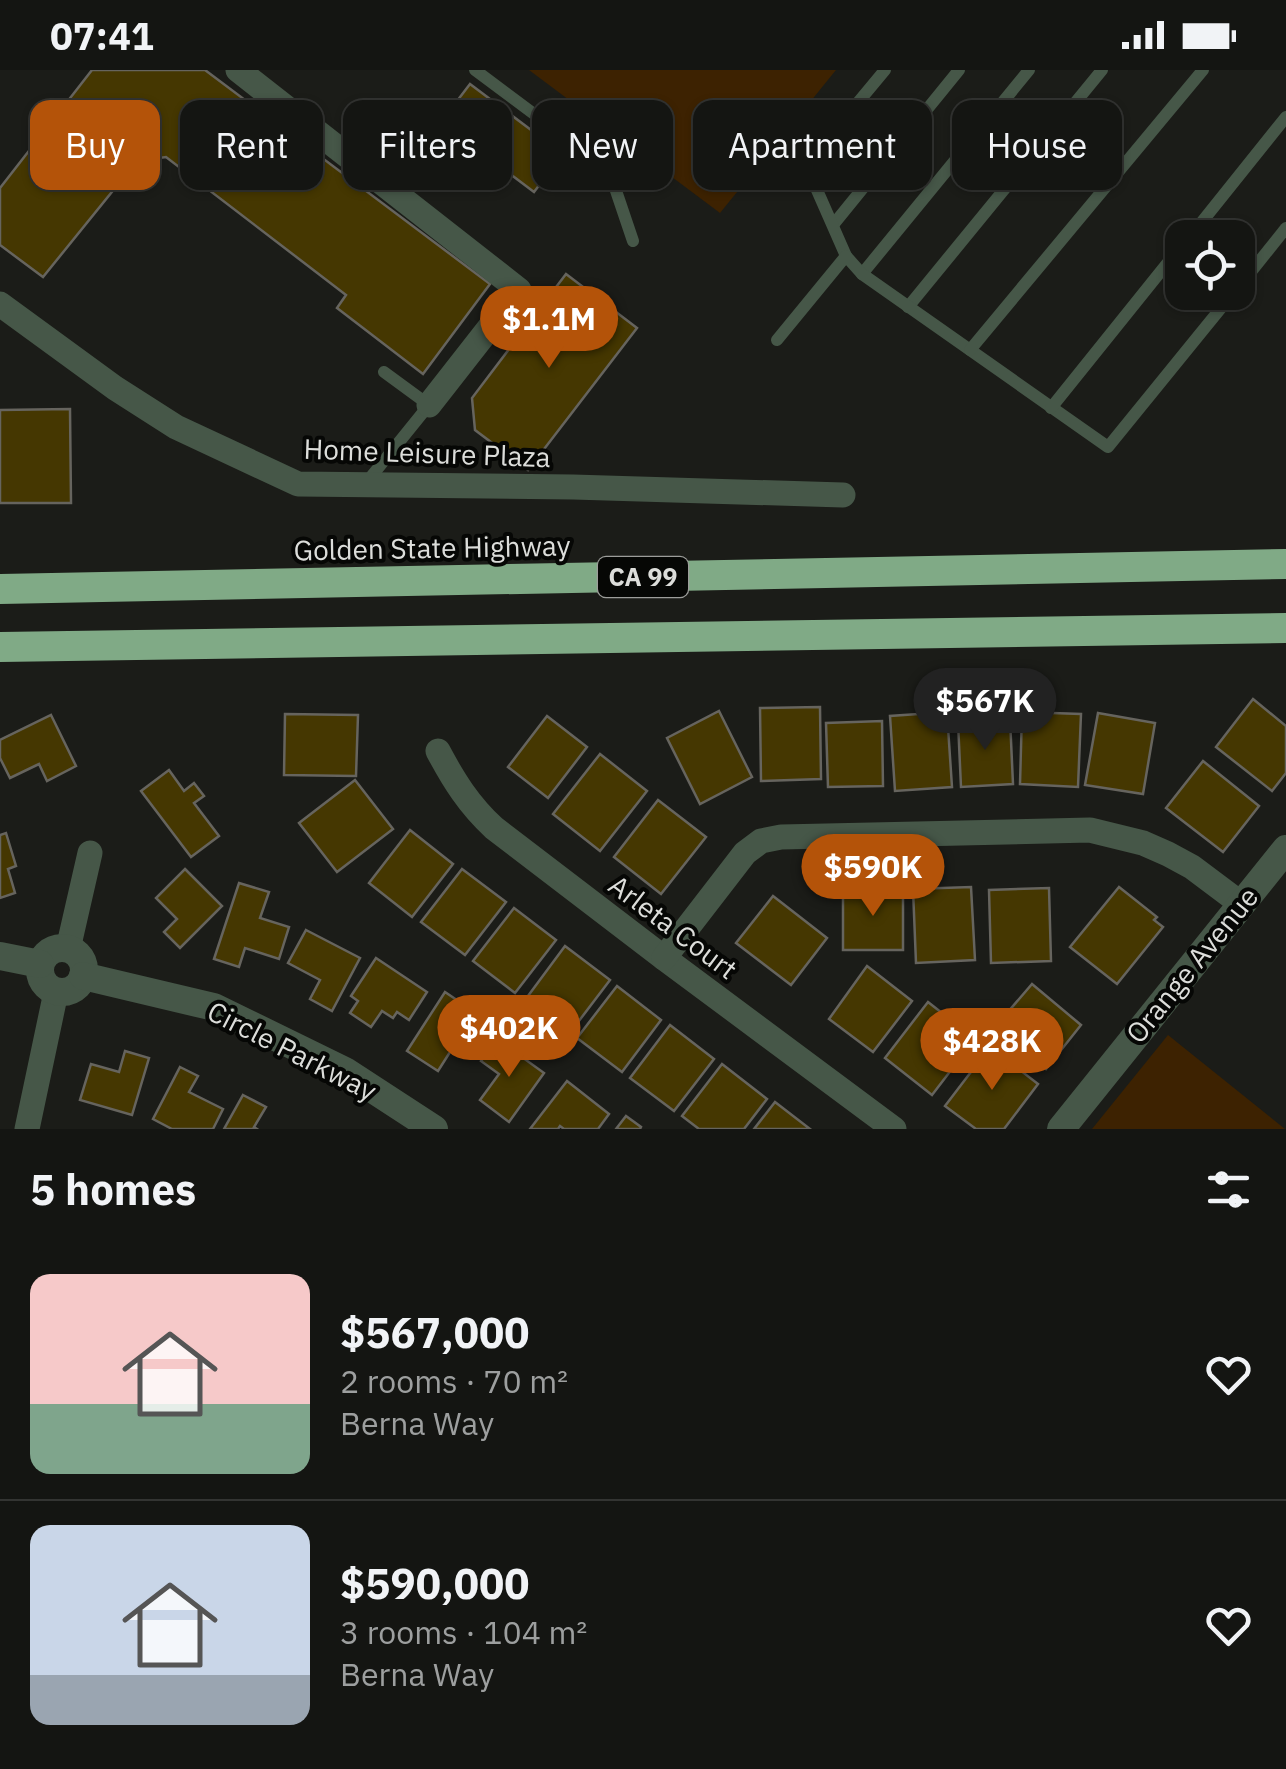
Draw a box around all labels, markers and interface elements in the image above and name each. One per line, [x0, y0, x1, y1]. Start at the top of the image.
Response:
text: 07:41 [50, 11, 154, 60]
chip: Buy [30, 100, 160, 190]
chip: Rent [180, 100, 323, 190]
chip: Filters [343, 100, 512, 190]
chip: New [532, 100, 673, 190]
chip: Apartment [693, 100, 932, 190]
chip: House [952, 100, 1122, 190]
map controls [1165, 220, 1255, 310]
button: locate [1165, 220, 1255, 310]
pin: $1.1M [479, 286, 619, 371]
text: $1.1M [502, 297, 596, 339]
street label: Home Leisure Plaza [303, 430, 551, 475]
street label: Golden State Highway [293, 527, 571, 568]
road number: CA 99 [598, 557, 688, 597]
pin: $567K [915, 668, 1055, 753]
text: $567K [935, 679, 1035, 721]
pin: $590K [803, 834, 943, 919]
text: $590K [823, 845, 923, 887]
street label: Arleta Court [602, 866, 745, 987]
street label: Orange Avenue [1117, 879, 1266, 1051]
street label: Circle Parkway [201, 992, 383, 1109]
pin: $402K [439, 995, 579, 1080]
text: $402K [459, 1006, 559, 1048]
pin: $428K [922, 1008, 1062, 1093]
text: $428K [942, 1019, 1042, 1061]
text: 5 homes [30, 1162, 196, 1217]
icon: filters [1201, 1162, 1256, 1217]
text: $567,000 [340, 1305, 529, 1360]
icon: home [110, 1314, 230, 1434]
icon: heart [1201, 1347, 1256, 1402]
text: 2 rooms · 70 m² [340, 1360, 568, 1402]
text: Berna Way [340, 1402, 494, 1444]
text: $590,000 [340, 1556, 529, 1611]
icon: home [110, 1565, 230, 1685]
icon: heart [1201, 1598, 1256, 1653]
text: 3 rooms · 104 m² [340, 1611, 587, 1653]
text: Berna Way [340, 1653, 494, 1695]

